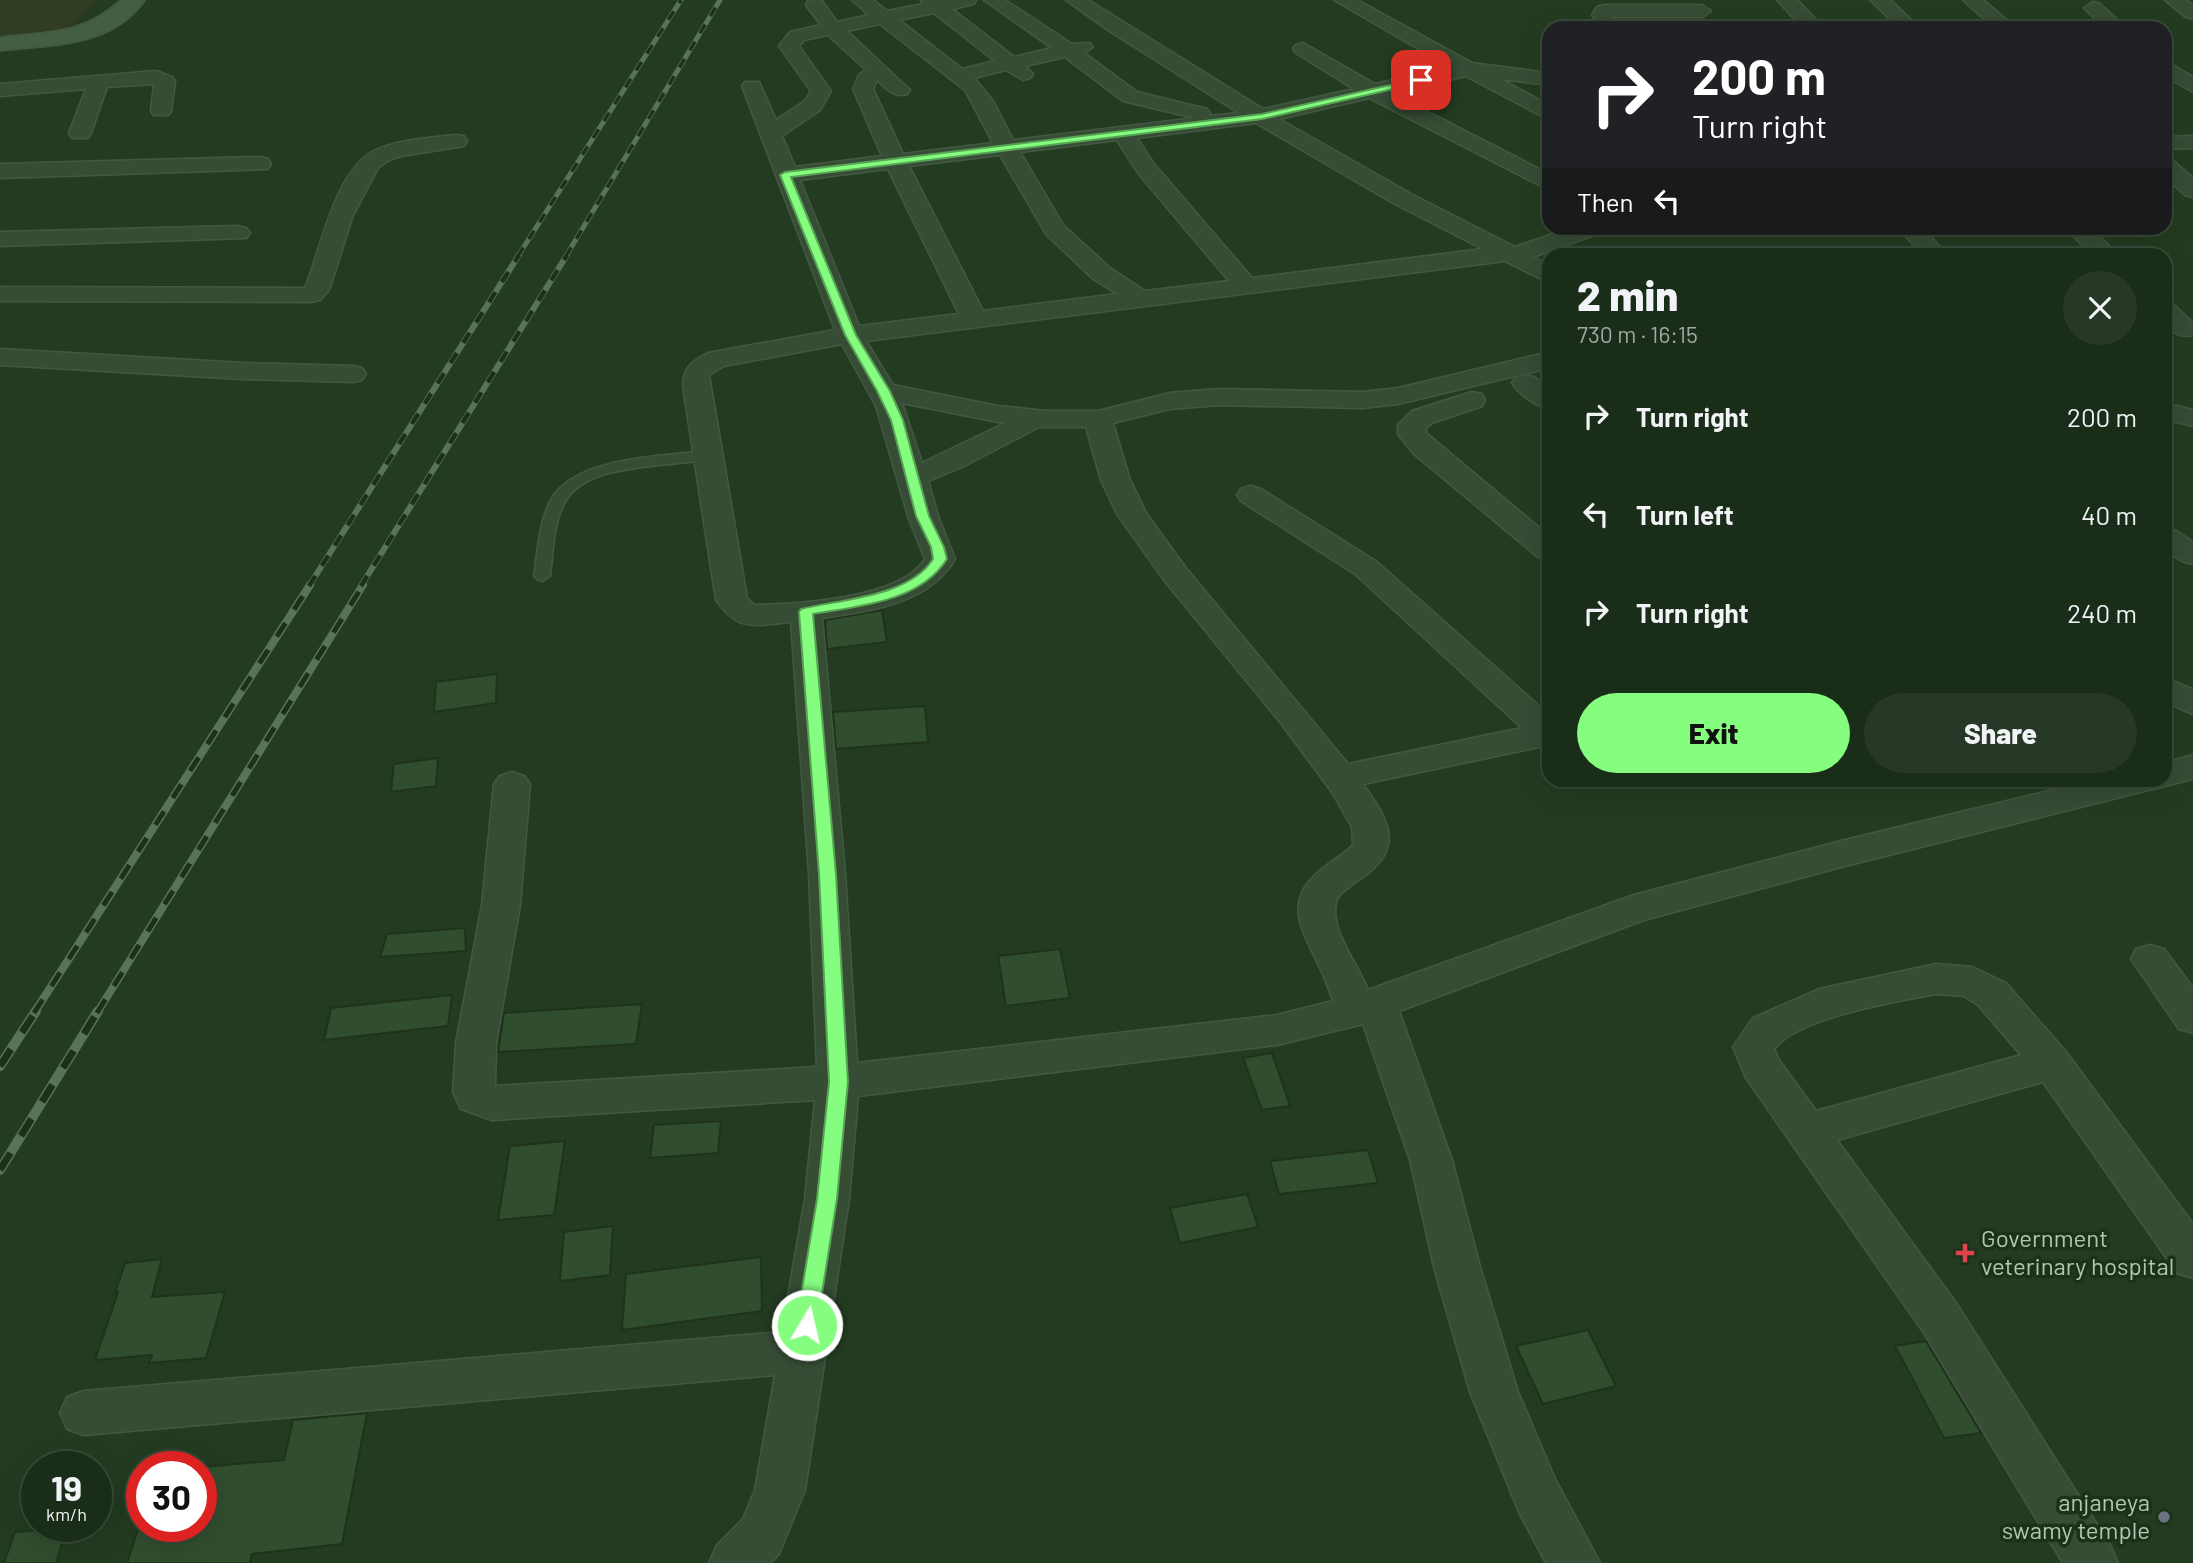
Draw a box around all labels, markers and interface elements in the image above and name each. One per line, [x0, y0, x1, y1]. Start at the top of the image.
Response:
text: 200 m [1692, 46, 1826, 105]
icon: right [1577, 49, 1668, 140]
pin [1391, 50, 1451, 110]
icon: arrive [1402, 61, 1440, 99]
text: Turn right [1692, 106, 1827, 144]
icon: left [1648, 182, 1686, 220]
text: Then [1577, 186, 1634, 217]
text: 2 min [1577, 269, 1678, 319]
button: close [2063, 271, 2137, 345]
text: 730 m · 16:15 [1577, 320, 1698, 348]
icon: right [1577, 397, 1615, 435]
text: Turn right [1636, 401, 1749, 432]
text: 200 m [2067, 401, 2137, 432]
icon: left [1577, 495, 1615, 533]
text: Turn left [1636, 499, 1734, 530]
text: 40 m [2081, 499, 2137, 530]
icon: right [1577, 593, 1615, 631]
text: Turn right [1636, 597, 1749, 628]
text: 240 m [2067, 597, 2137, 628]
button: Exit [1577, 693, 1850, 773]
button: Share [1864, 693, 2137, 773]
place label: Government veterinary hospital [1981, 1223, 2174, 1280]
marker: Government veterinary hospital [1955, 1243, 1975, 1263]
position arrow [770, 1288, 844, 1362]
speed limit sign: 30 [126, 1451, 217, 1542]
text: 19 [51, 1466, 82, 1508]
place label: anjaneya swamy temple [2002, 1487, 2150, 1544]
text: km/h [46, 1503, 87, 1525]
marker: anjaneya swamy temple [2156, 1509, 2172, 1525]

